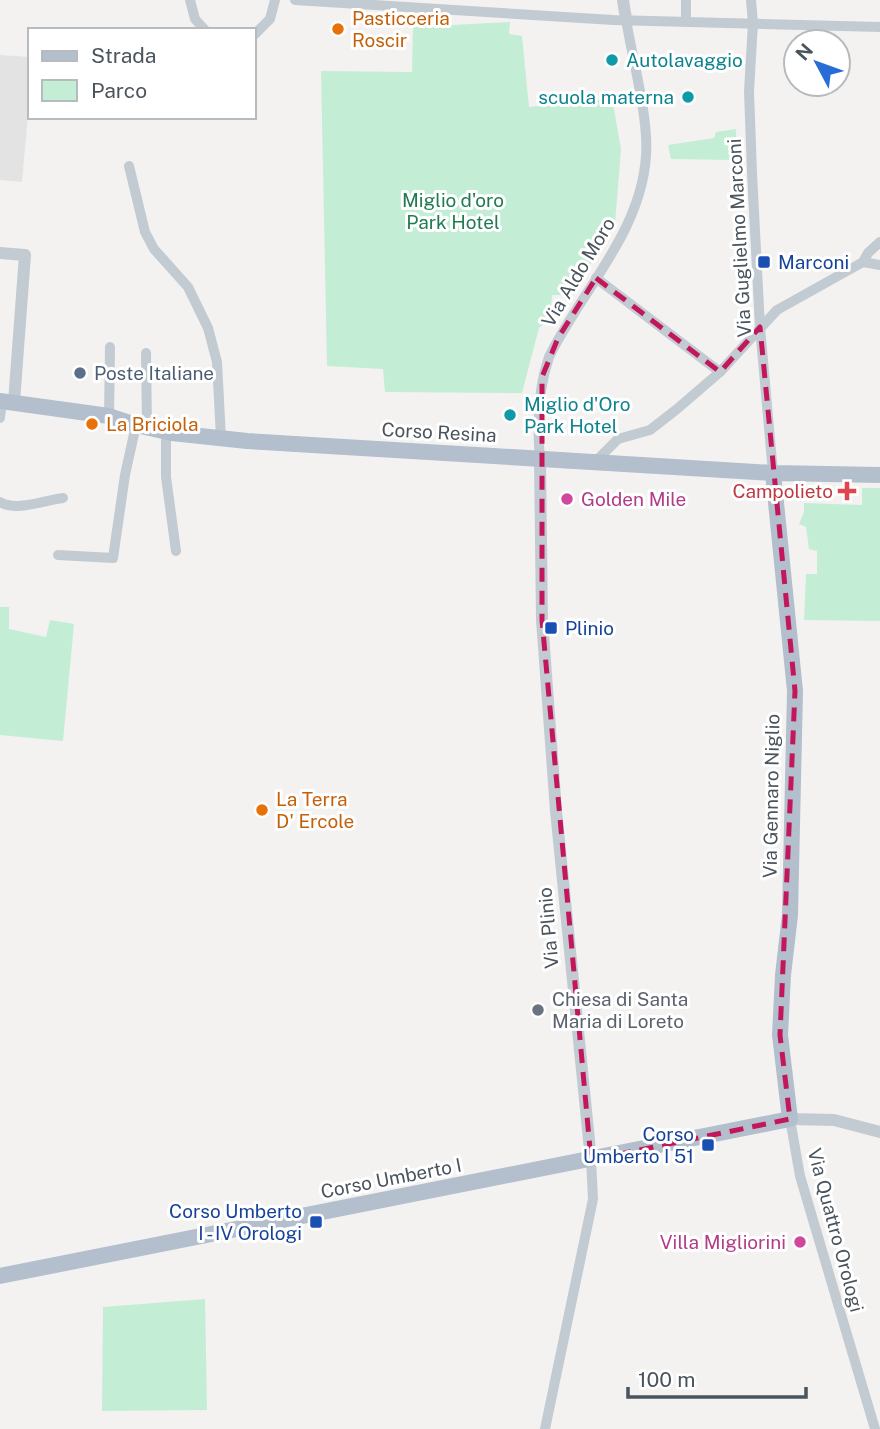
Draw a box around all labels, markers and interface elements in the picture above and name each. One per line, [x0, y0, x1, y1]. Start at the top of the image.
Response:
place label: Pasticceria Roscir [352, 7, 450, 51]
marker: Pasticceria Roscir [330, 21, 346, 37]
legend [28, 28, 256, 119]
north arrow [782, 28, 852, 98]
text: N [791, 39, 817, 65]
text: Strada [91, 43, 156, 68]
place label: Autolavaggio [626, 49, 743, 71]
marker: Autolavaggio [604, 52, 620, 68]
text: Parco [91, 78, 147, 103]
place label: scuola materna [538, 86, 674, 108]
marker: scuola materna [680, 89, 696, 105]
street label: Via Guglielmo Marconi [723, 138, 755, 338]
park label: Miglio d'oro Park Hotel [402, 189, 504, 233]
street label: Via Aldo Moro [537, 213, 619, 331]
place label: Marconi [778, 251, 849, 273]
marker: Marconi [756, 254, 772, 270]
place label: Poste Italiane [94, 362, 214, 384]
marker: Poste Italiane [72, 365, 88, 381]
place label: Miglio d'Oro Park Hotel [524, 393, 630, 437]
marker: Miglio d'Oro Park Hotel [502, 407, 518, 423]
place label: La Briciola [106, 413, 198, 435]
marker: La Briciola [84, 416, 100, 432]
street label: Corso Resina [381, 418, 497, 446]
place label: Campolieto [732, 480, 833, 502]
marker: Campolieto [839, 483, 855, 499]
place label: Golden Mile [581, 488, 686, 510]
marker: Golden Mile [559, 491, 575, 507]
place label: Plinio [565, 617, 614, 639]
marker: Plinio [543, 620, 559, 636]
street label: Via Gennaro Niglio [759, 714, 783, 878]
place label: La Terra D' Ercole [276, 788, 354, 832]
marker: La Terra D' Ercole [254, 802, 270, 818]
street label: Via Plinio [533, 886, 563, 970]
place label: Chiesa di Santa Maria di Loreto [552, 988, 688, 1032]
marker: Chiesa di Santa Maria di Loreto [530, 1002, 546, 1018]
place label: Corso Umberto I 51 [583, 1123, 694, 1167]
marker: Corso Umberto I 51 [700, 1137, 716, 1153]
street label: Via Quattro Orologi [804, 1146, 868, 1314]
street label: Corso Umberto I [319, 1154, 463, 1202]
place label: Corso Umberto I - IV Orologi [169, 1200, 302, 1244]
marker: Corso Umberto I - IV Orologi [308, 1214, 324, 1230]
place label: Villa Migliorini [660, 1231, 786, 1253]
marker: Villa Migliorini [792, 1234, 808, 1250]
scale bar [628, 1356, 806, 1400]
text: 100 m [638, 1367, 695, 1392]

